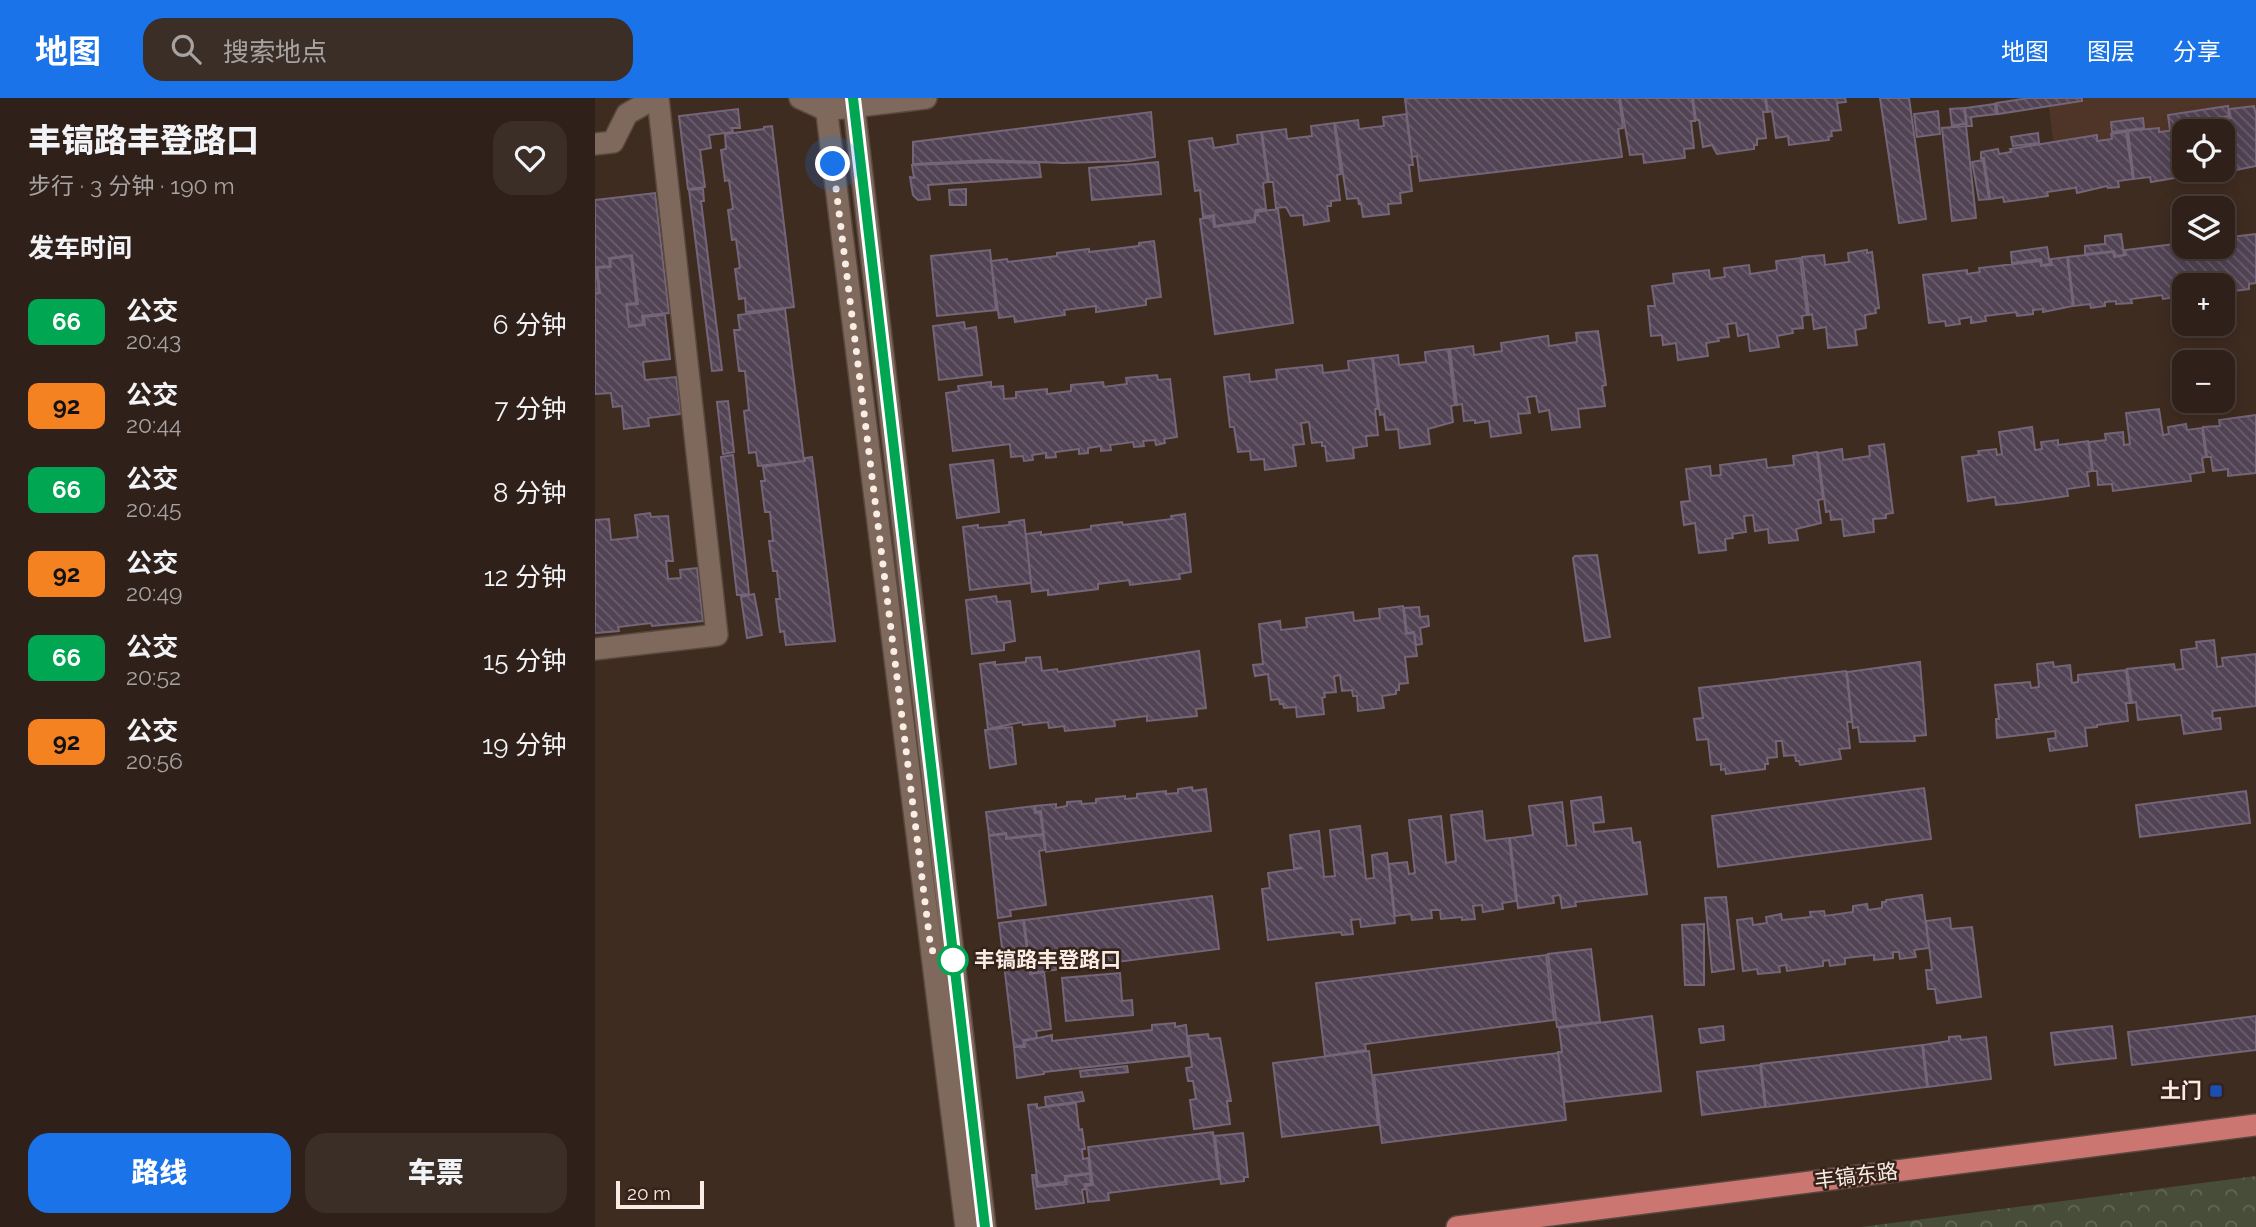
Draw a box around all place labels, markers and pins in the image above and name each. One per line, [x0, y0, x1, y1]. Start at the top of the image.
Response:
marker: 丰镐路丰登路口 [938, 945, 968, 975]
place label: 丰镐路丰登路口 [974, 947, 1121, 972]
place label: 土门 [2160, 1078, 2202, 1103]
marker: 土门 [2208, 1083, 2224, 1099]

